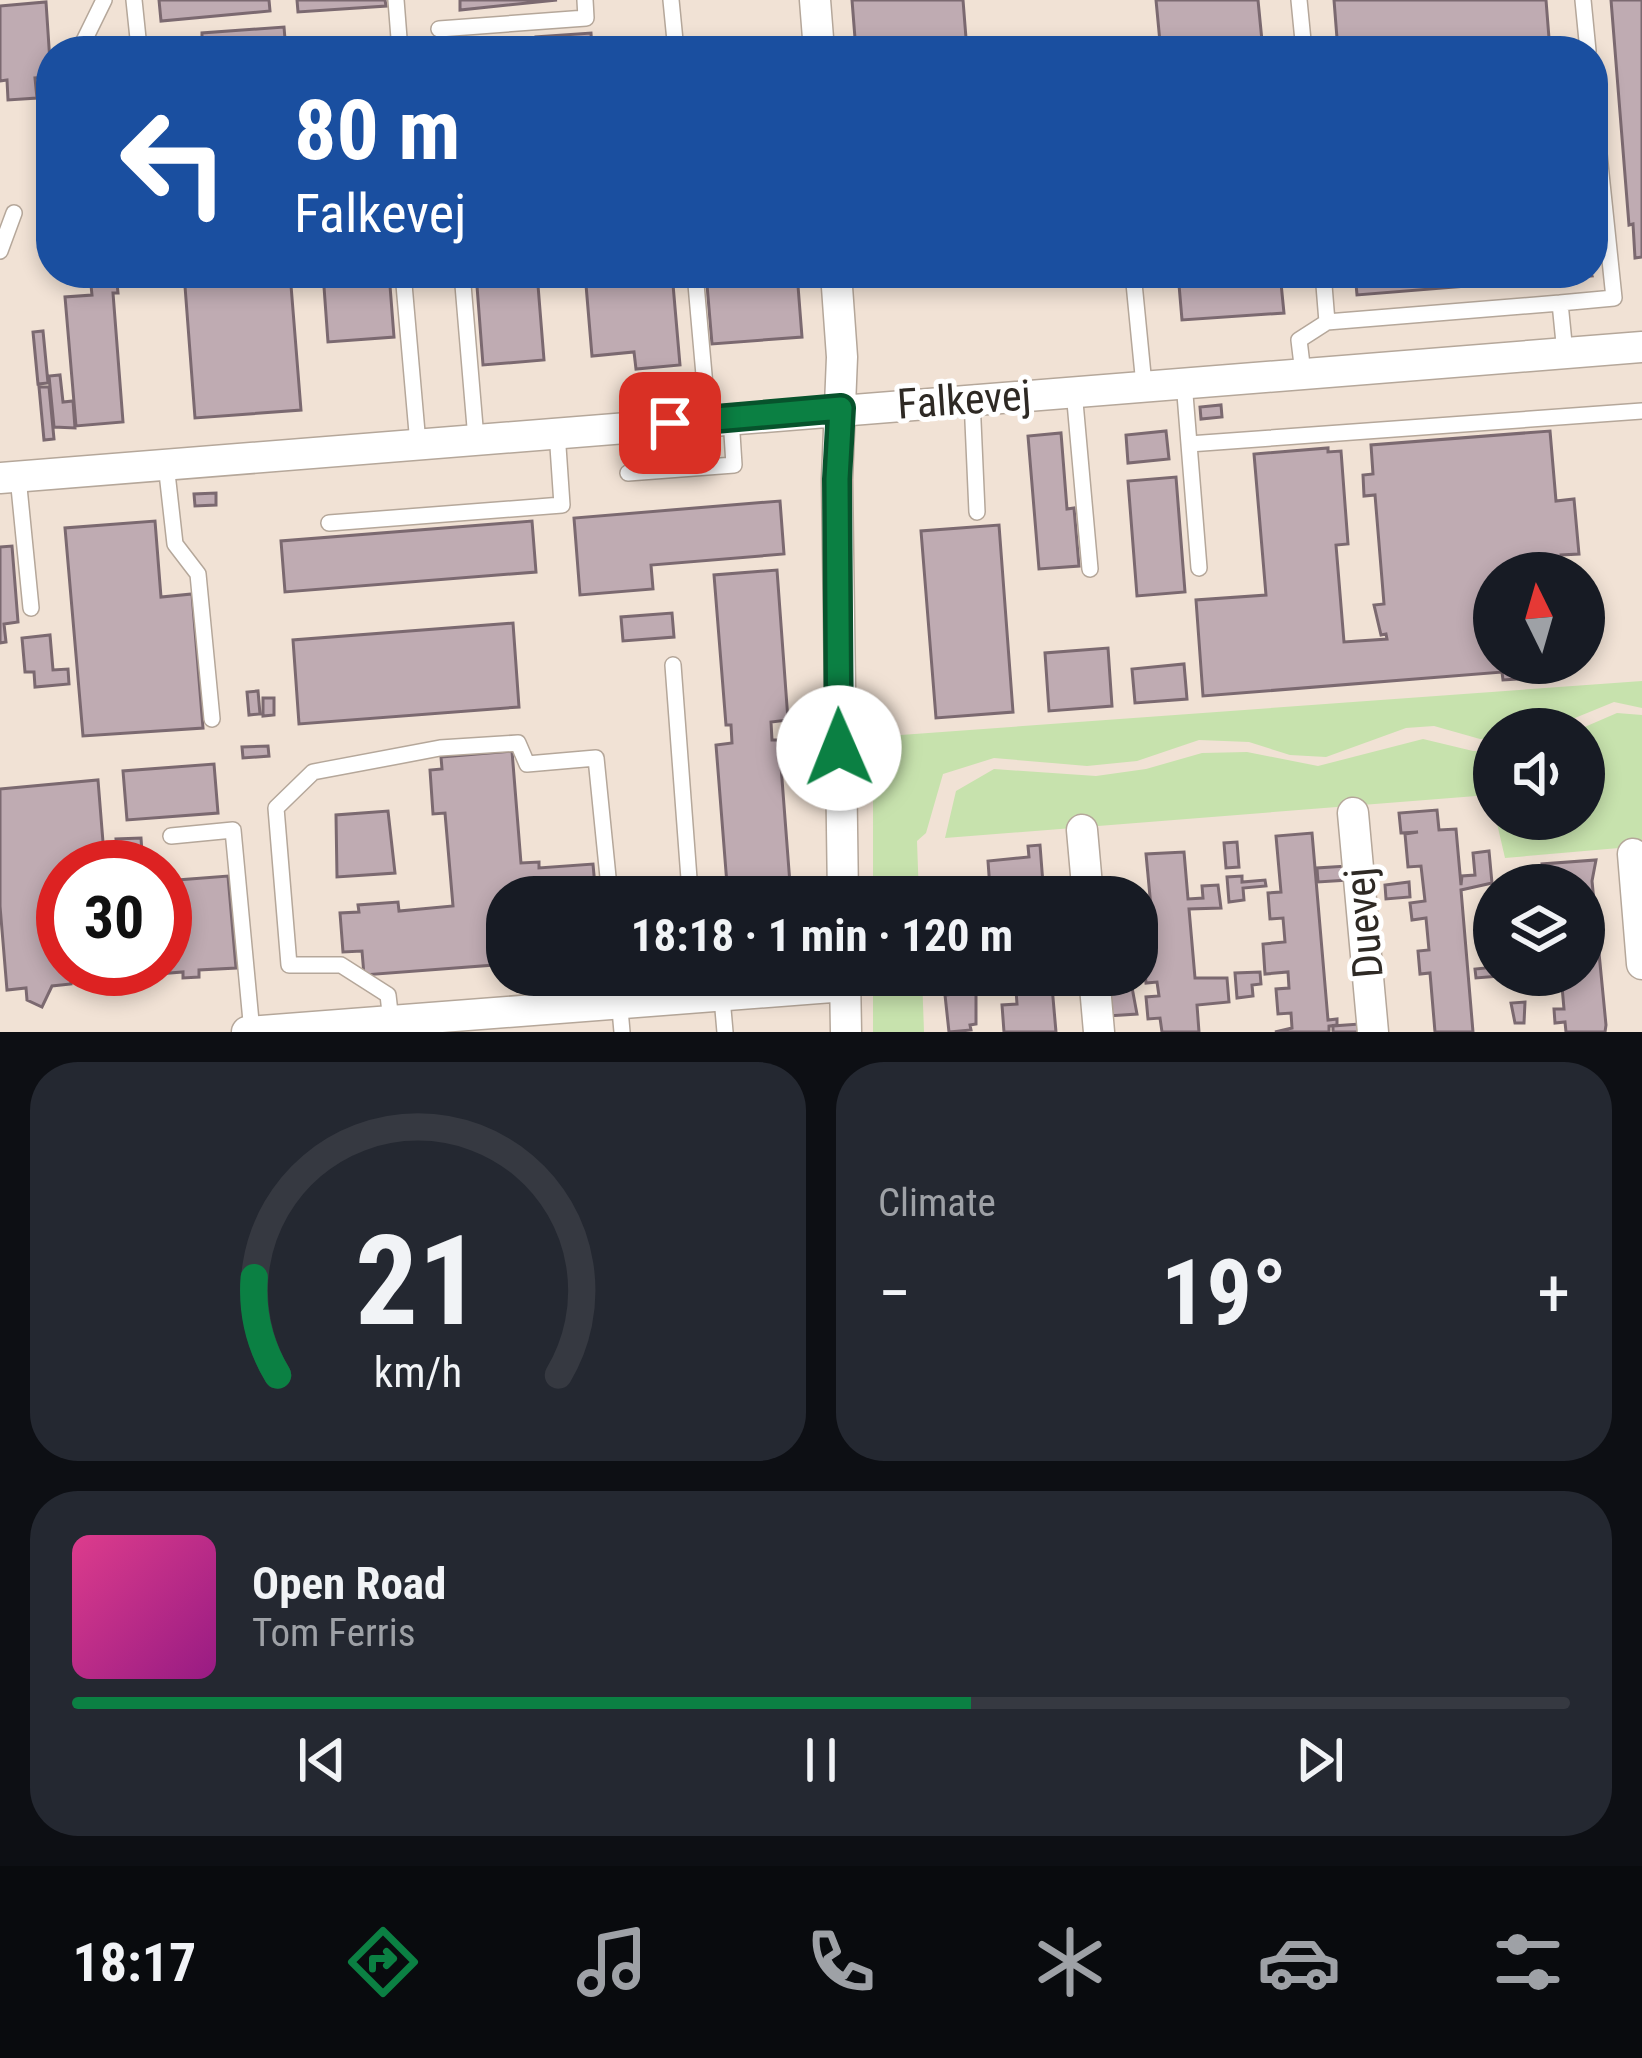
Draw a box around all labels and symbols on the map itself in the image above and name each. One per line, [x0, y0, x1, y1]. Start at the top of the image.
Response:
street label: Falkevej [895, 370, 1033, 429]
pin [619, 372, 721, 474]
north arrow [1473, 552, 1605, 684]
position arrow [776, 685, 902, 811]
speed limit sign: 30 [36, 840, 192, 996]
street label: Duevej [1334, 866, 1393, 980]

